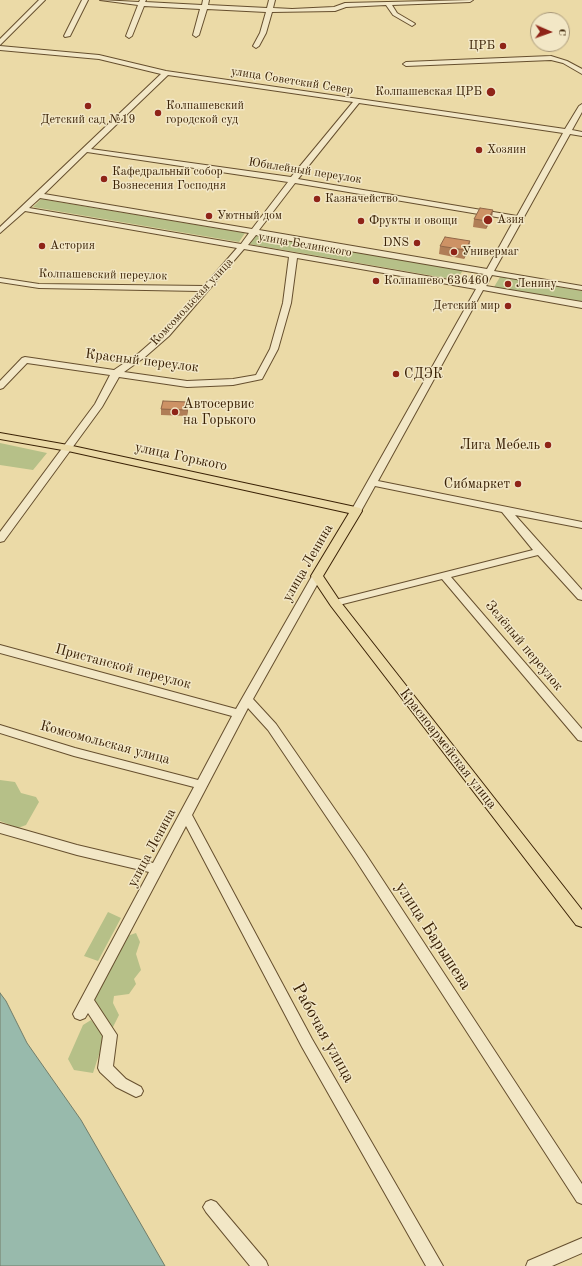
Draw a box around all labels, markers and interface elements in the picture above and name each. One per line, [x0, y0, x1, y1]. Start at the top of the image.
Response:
north arrow [530, 12, 570, 52]
text: С [556, 29, 567, 36]
place label: ЦРБ [469, 39, 495, 53]
marker: ЦРБ [498, 41, 508, 51]
street label: улица Советский Север [230, 64, 354, 98]
place label: Колпашевская ЦРБ [375, 85, 482, 99]
marker: Колпашевская ЦРБ [485, 86, 497, 98]
place label: Колпашевский городской суд [166, 99, 244, 127]
marker: Детский сад №19 [83, 101, 93, 111]
marker: Колпашевский городской суд [153, 108, 163, 118]
place label: Детский сад №19 [41, 113, 135, 127]
place label: Хозяин [487, 143, 526, 157]
marker: Хозяин [474, 145, 484, 155]
street label: Юбилейный переулок [247, 155, 363, 187]
place label: Кафедральный собор Вознесения Господня [112, 165, 226, 193]
marker: Кафедральный собор Вознесения Господня [99, 174, 109, 184]
place label: Казначейство [325, 192, 398, 206]
marker: Казначейство [312, 194, 322, 204]
place label: Уютный дом [217, 209, 282, 223]
marker: Уютный дом [204, 211, 214, 221]
place label: Азия [497, 213, 524, 227]
place label: Фрукты и овощи [369, 214, 457, 228]
marker: Азия [482, 214, 494, 226]
marker: Фрукты и овощи [356, 216, 366, 226]
street label: улица Белинского [257, 230, 353, 260]
place label: DNS [383, 236, 409, 250]
marker: DNS [412, 238, 422, 248]
place label: Астория [50, 239, 95, 253]
marker: Астория [37, 241, 47, 251]
place label: Универмаг [462, 245, 519, 259]
marker: Универмаг [449, 247, 459, 257]
street label: Комсомольская улица [148, 255, 236, 349]
street label: Колпашевский переулок [39, 267, 167, 283]
place label: Колпашево 636460 [384, 274, 489, 288]
marker: Колпашево 636460 [371, 276, 381, 286]
place label: Ленину [516, 277, 557, 291]
marker: Ленину [503, 279, 513, 289]
place label: Детский мир [433, 299, 500, 313]
marker: Детский мир [503, 301, 513, 311]
street label: Красный переулок [84, 346, 200, 376]
place label: СДЭК [404, 366, 443, 382]
marker: СДЭК [391, 369, 401, 379]
place label: Автосервис на Горького [183, 396, 256, 428]
marker: Автосервис на Горького [170, 407, 180, 417]
place label: Лига Мебель [460, 437, 540, 453]
street label: улица Горького [133, 439, 229, 475]
marker: Лига Мебель [543, 440, 553, 450]
place label: Сибмаркет [444, 476, 510, 492]
marker: Сибмаркет [513, 479, 523, 489]
street label: улица Ленина [279, 521, 337, 605]
street label: Зелёный переулок [481, 598, 567, 694]
street label: Пристанской переулок [53, 641, 193, 693]
street label: Красноармейская улица [396, 685, 500, 813]
street label: Комсомольская улица [38, 718, 172, 768]
street label: улица Ленина [124, 806, 180, 890]
street label: улица Барышева [390, 878, 476, 994]
street label: Рабочая улица [287, 980, 359, 1086]

